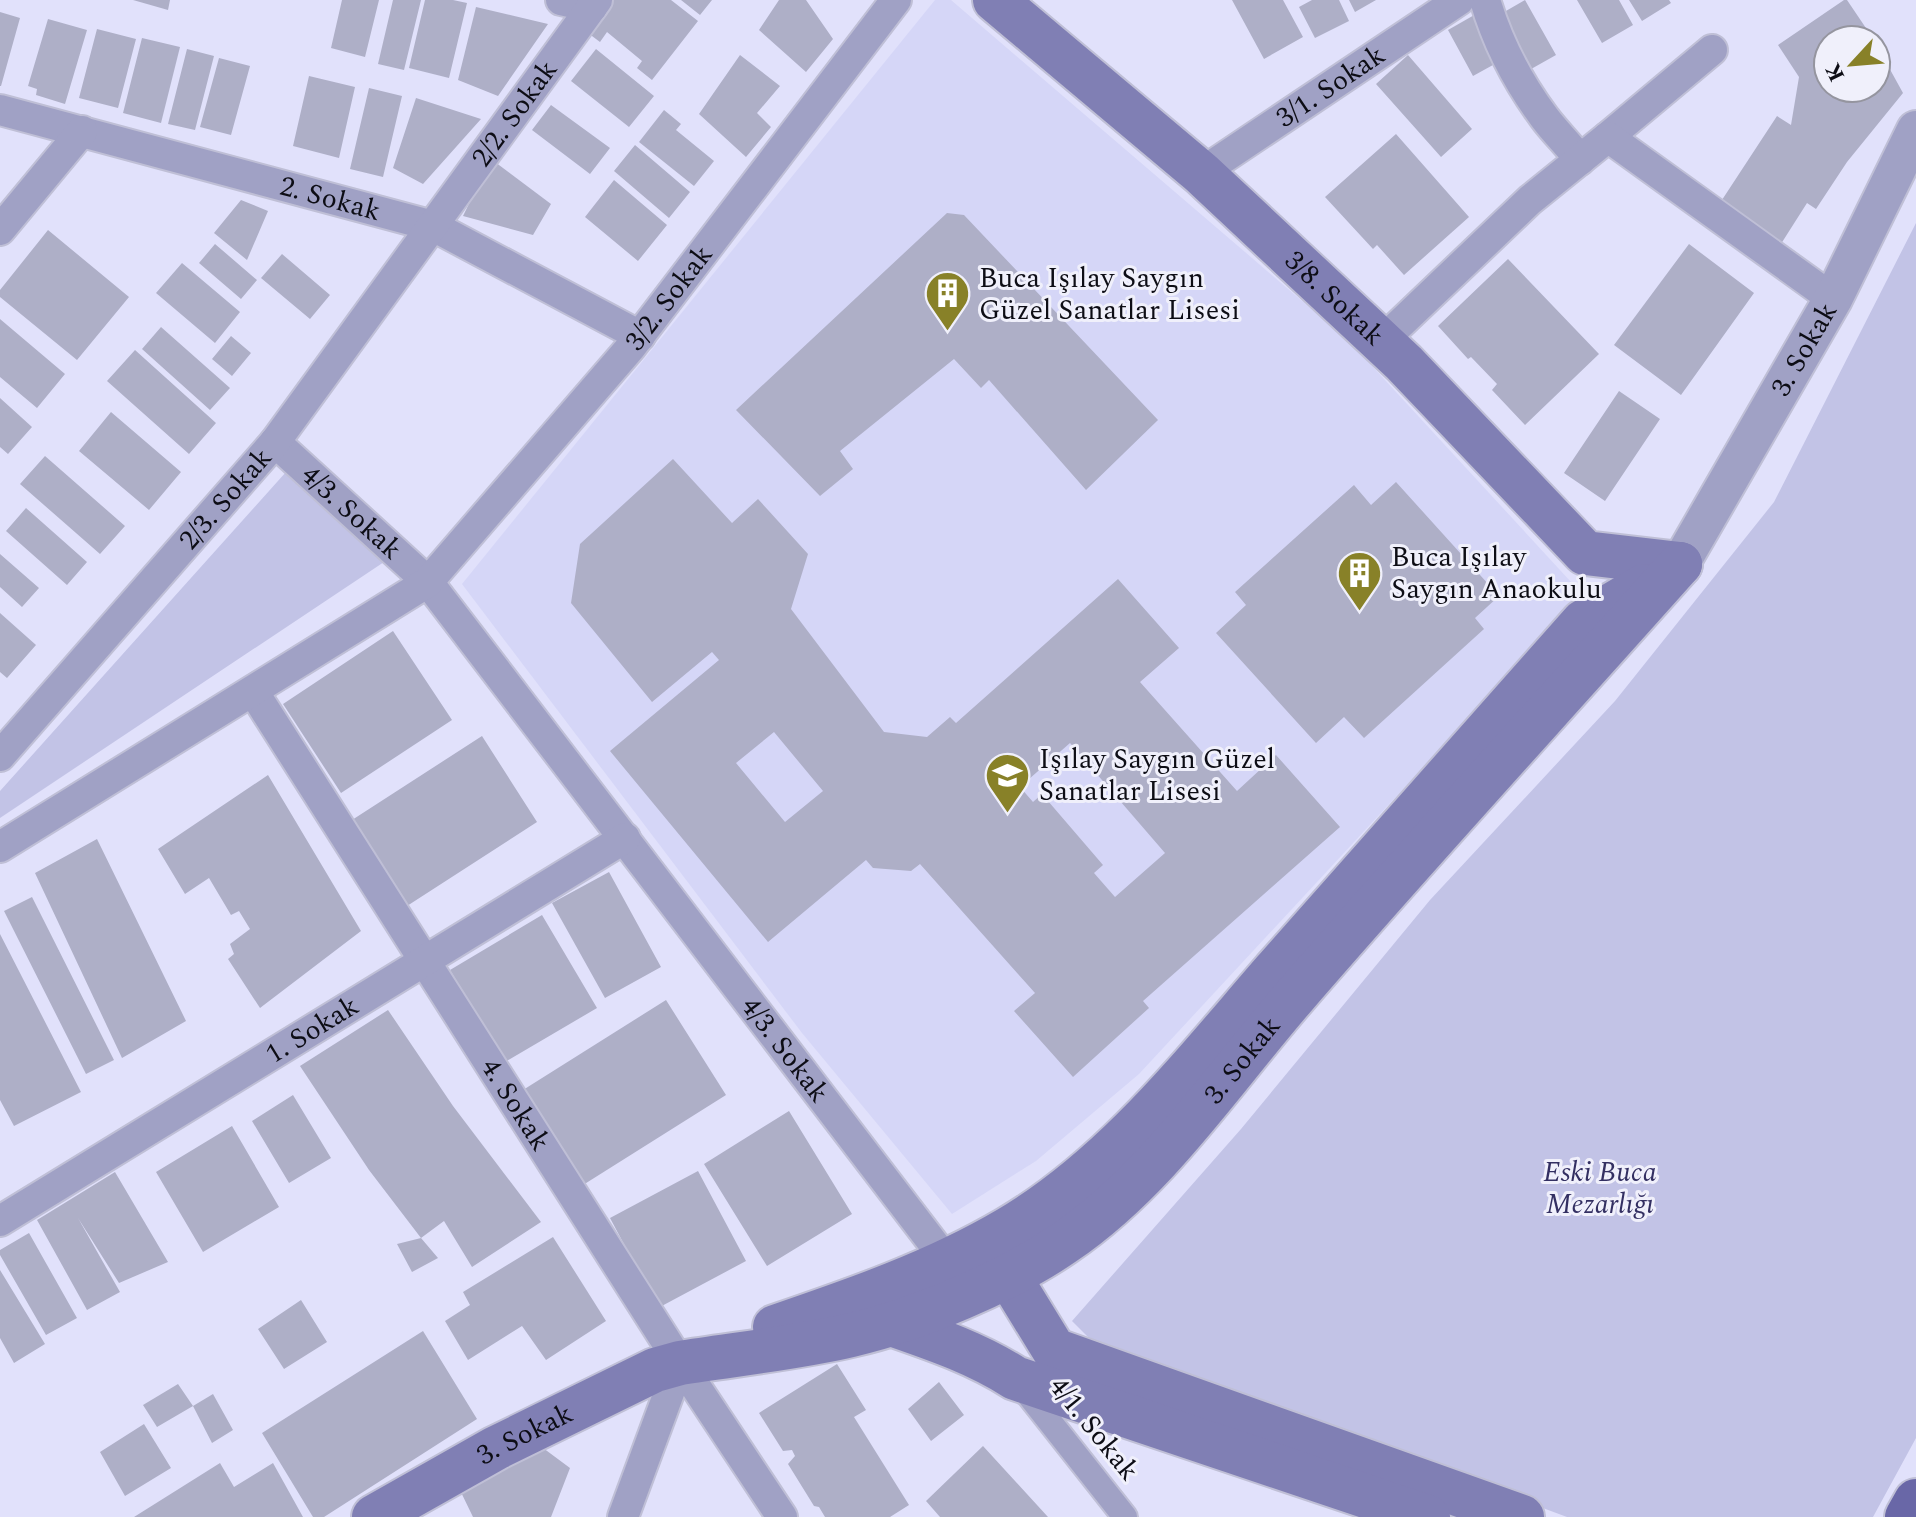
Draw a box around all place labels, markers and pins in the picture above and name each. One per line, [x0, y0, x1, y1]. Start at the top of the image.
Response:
place label: Buca Işılay Saygın Güzel Sanatlar Lisesi [979, 257, 1240, 332]
building icon: Buca Işılay Saygın Güzel Sanatlar Lisesi [924, 270, 972, 333]
place label: Buca Işılay Saygın Anaokulu [1391, 536, 1602, 611]
building icon: Buca Işılay Saygın Anaokulu [1336, 549, 1384, 612]
place label: Işılay Saygın Güzel Sanatlar Lisesi [1039, 738, 1275, 813]
school or university icon: Işılay Saygın Güzel Sanatlar Lisesi [984, 751, 1032, 814]

